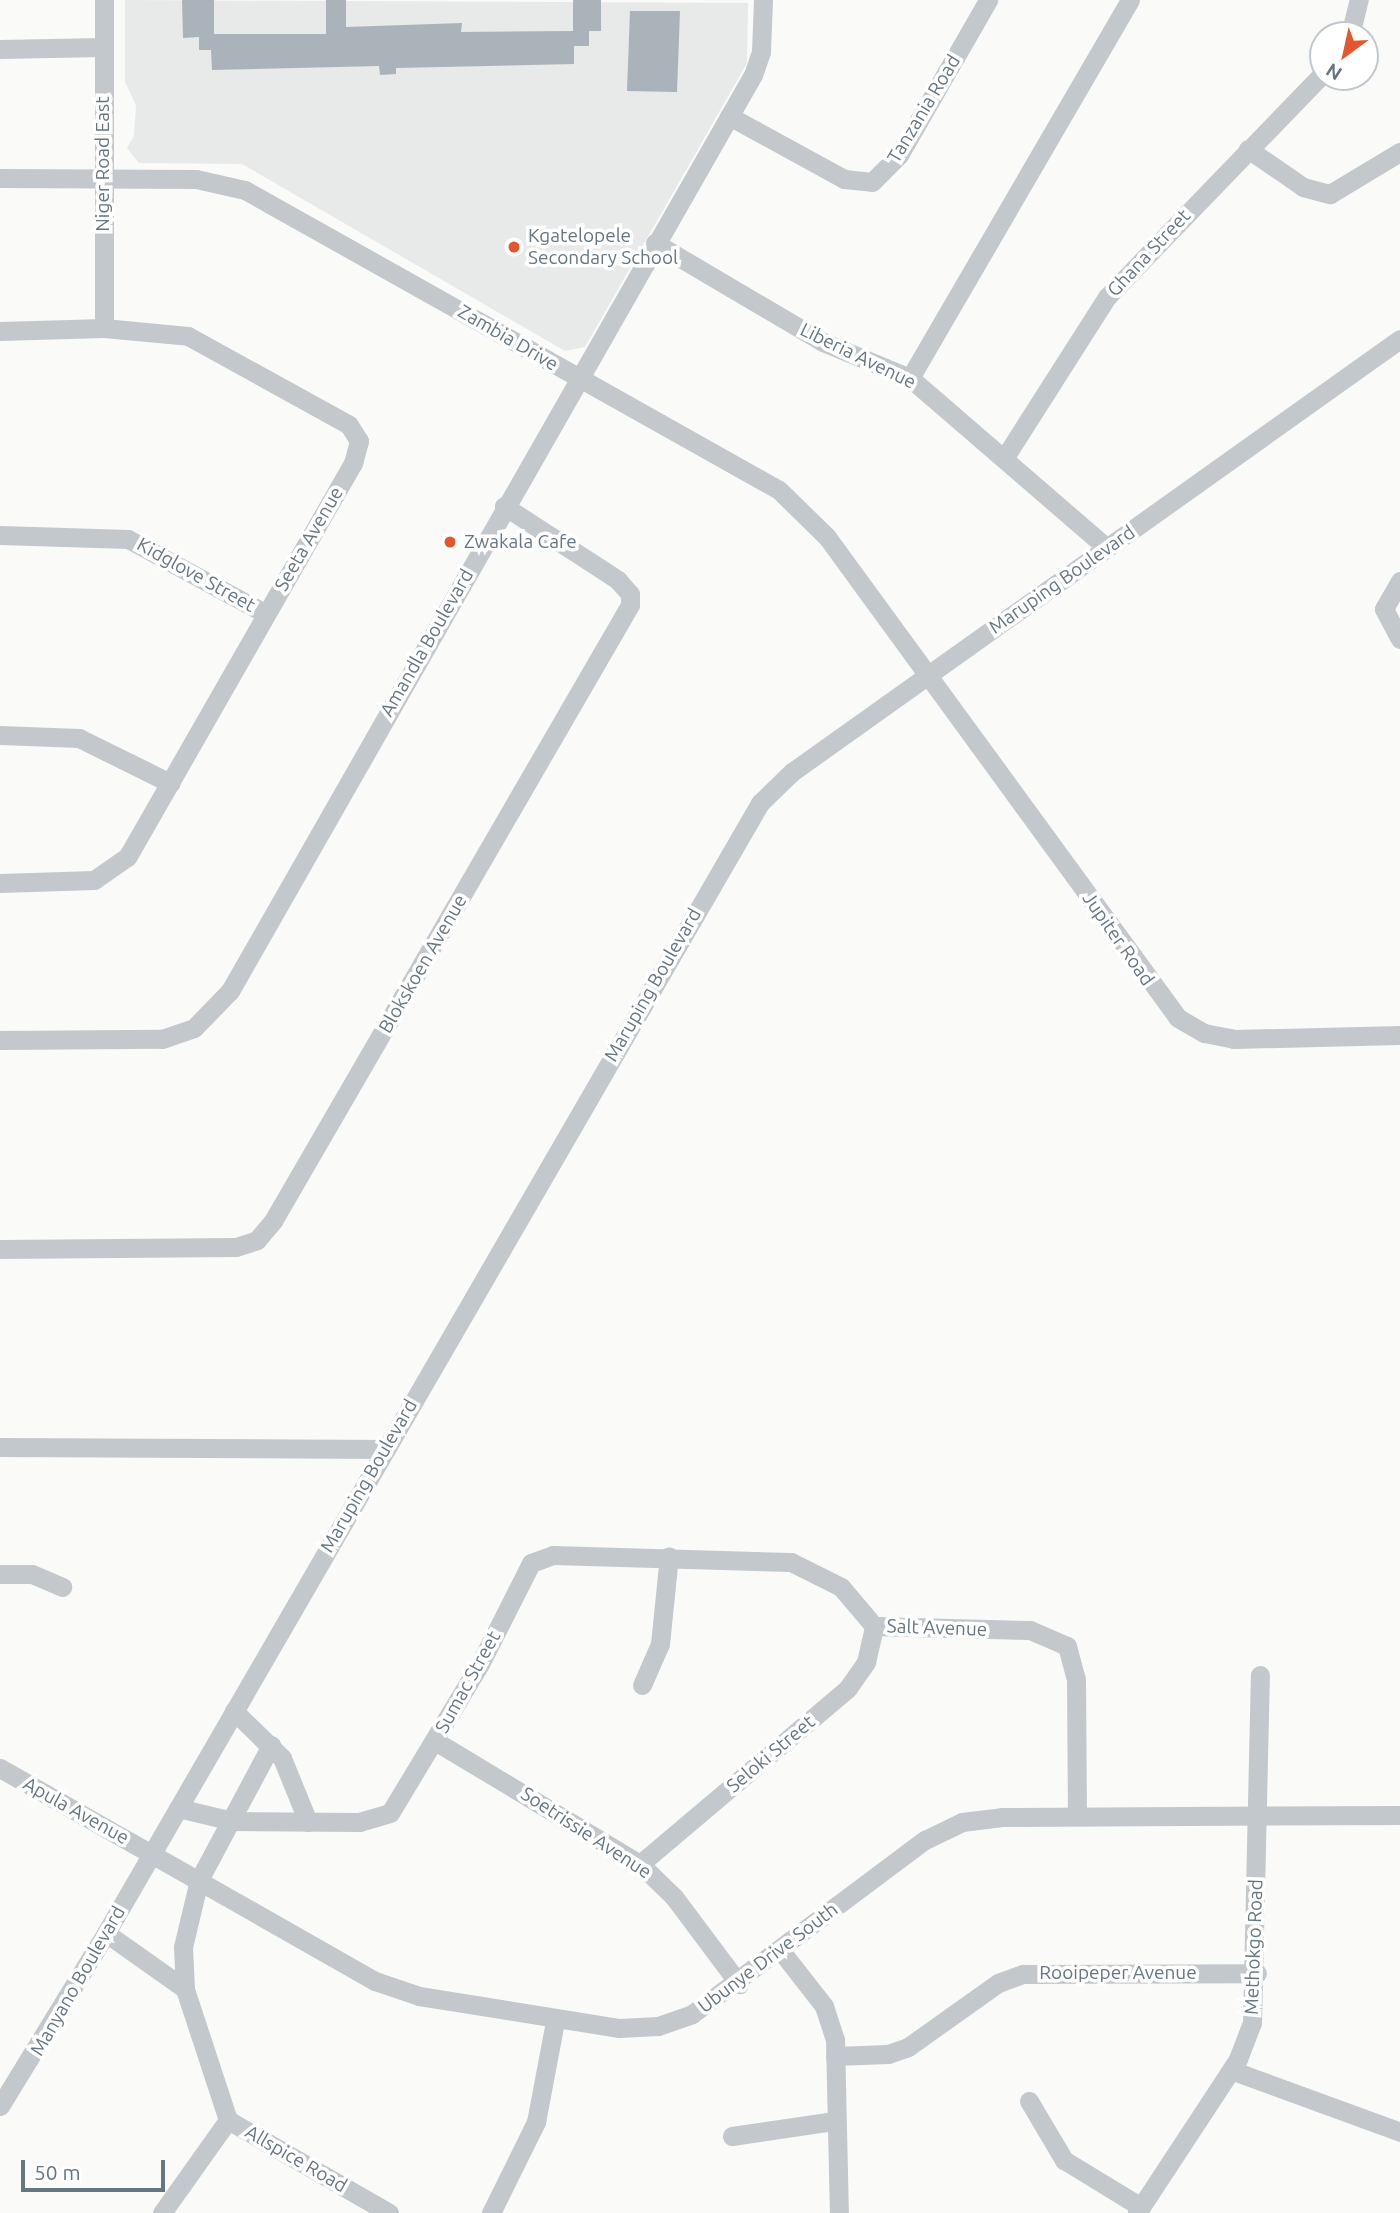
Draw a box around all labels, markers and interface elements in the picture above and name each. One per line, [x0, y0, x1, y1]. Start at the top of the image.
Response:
north arrow [1309, 21, 1379, 91]
street label: Tanzania Road [883, 51, 965, 167]
text: N [1322, 59, 1346, 85]
street label: Niger Road East [92, 96, 114, 232]
street label: Ghana Street [1103, 205, 1195, 301]
place label: Kgatelopele Secondary School [528, 225, 678, 269]
marker: Kgatelopele Secondary School [506, 239, 522, 255]
street label: Zambia Drive [454, 300, 562, 376]
street label: Liberia Avenue [796, 318, 920, 394]
street label: Seeta Avenue [270, 483, 348, 595]
street label: Maruping Boulevard [985, 521, 1139, 639]
place label: Zwakala Cafe [464, 531, 577, 553]
street label: Kidglove Street [133, 533, 259, 617]
marker: Zwakala Cafe [442, 534, 458, 550]
street label: Amandla Boulevard [376, 565, 478, 721]
street label: Jupiter Road [1077, 888, 1159, 990]
street label: Blokskoen Avenue [374, 891, 472, 1037]
street label: Maruping Boulevard [600, 904, 706, 1066]
street label: Maruping Boulevard [316, 1395, 422, 1557]
street label: Salt Avenue [886, 1615, 988, 1641]
street label: Sumac Street [431, 1627, 505, 1737]
street label: Seloki Street [722, 1711, 820, 1797]
street label: Apula Avenue [19, 1773, 133, 1849]
street label: Soetrissie Avenue [517, 1782, 655, 1884]
street label: Methokgo Road [1240, 1879, 1268, 2015]
street label: Ubunye Drive South [694, 1898, 842, 2018]
street label: Manyano Boulevard [26, 1902, 130, 2060]
street label: Rooipeper Avenue [1039, 1962, 1197, 1984]
street label: Allspice Road [241, 2121, 351, 2197]
scale bar [24, 2146, 168, 2190]
text: 50 m [34, 2160, 81, 2184]

